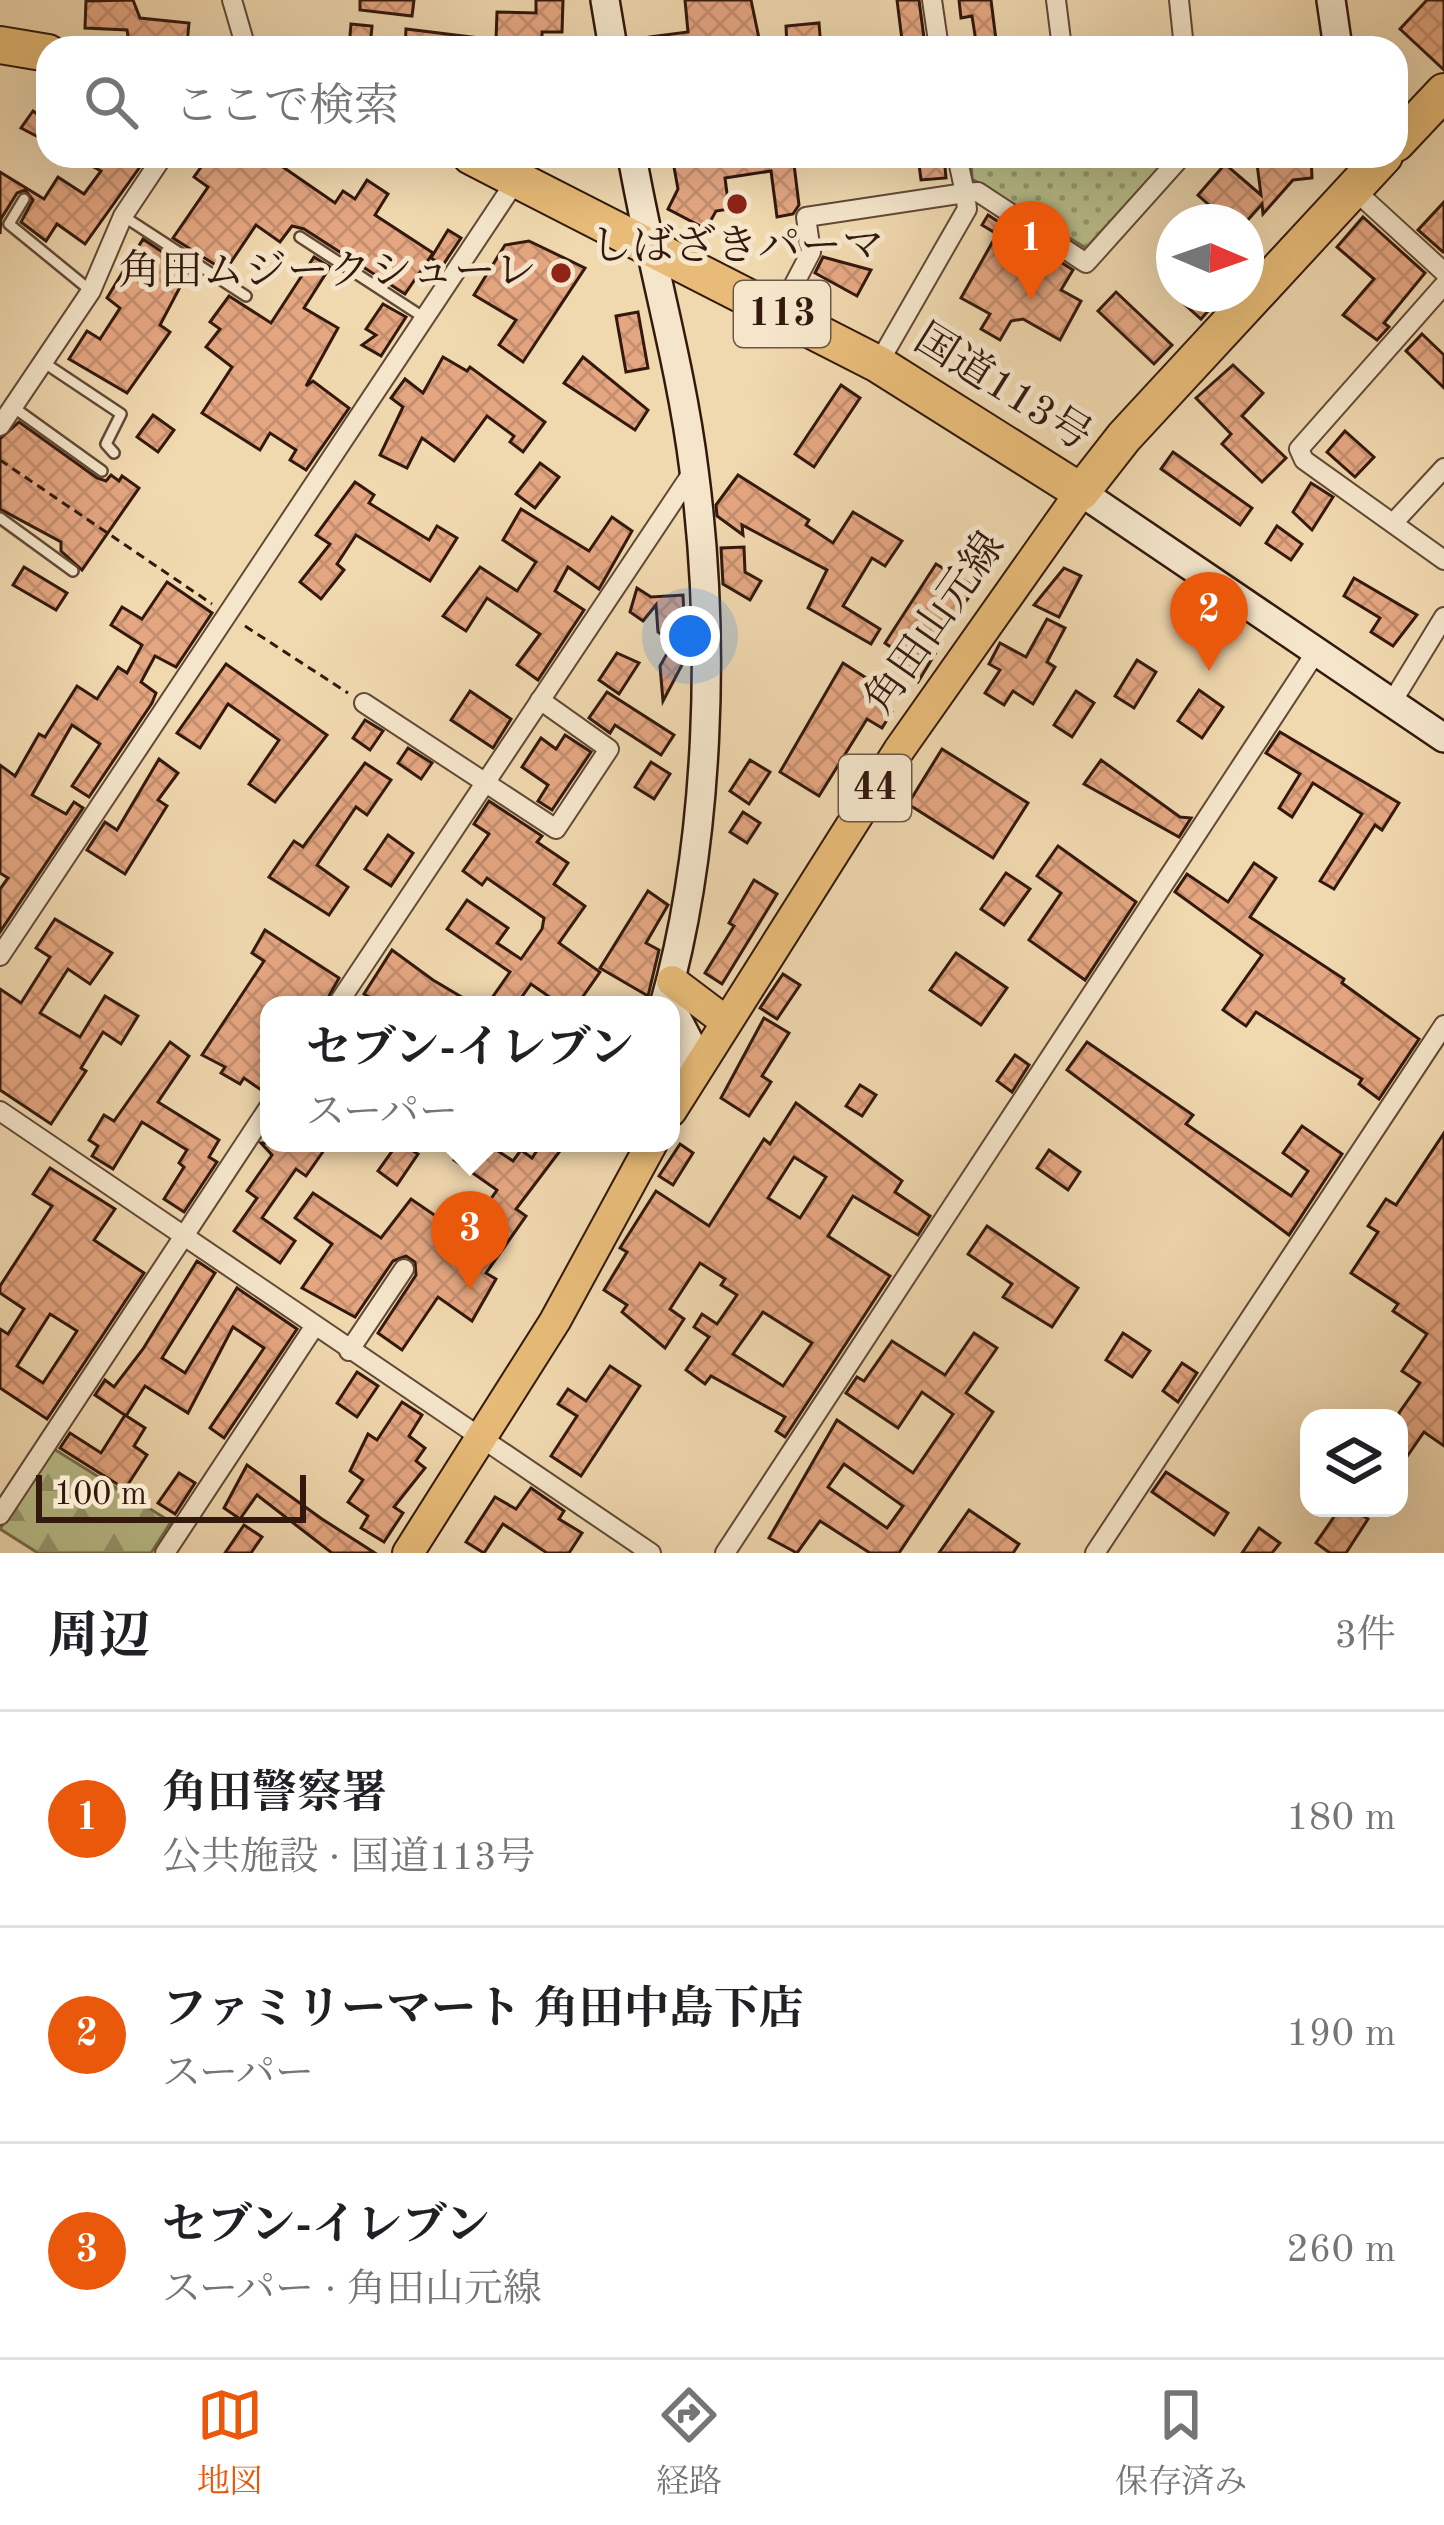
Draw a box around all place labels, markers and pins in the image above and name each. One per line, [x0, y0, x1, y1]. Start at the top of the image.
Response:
marker: しばざきパーマ [724, 191, 750, 217]
pin: 1 [992, 201, 1070, 300]
place label: しばざきパーマ [590, 224, 884, 269]
place label: 角田ムジークシューレ [119, 248, 537, 294]
marker: 角田ムジークシューレ [548, 260, 574, 286]
pin: 2 [1170, 572, 1248, 671]
pin: 3 [431, 1191, 509, 1290]

